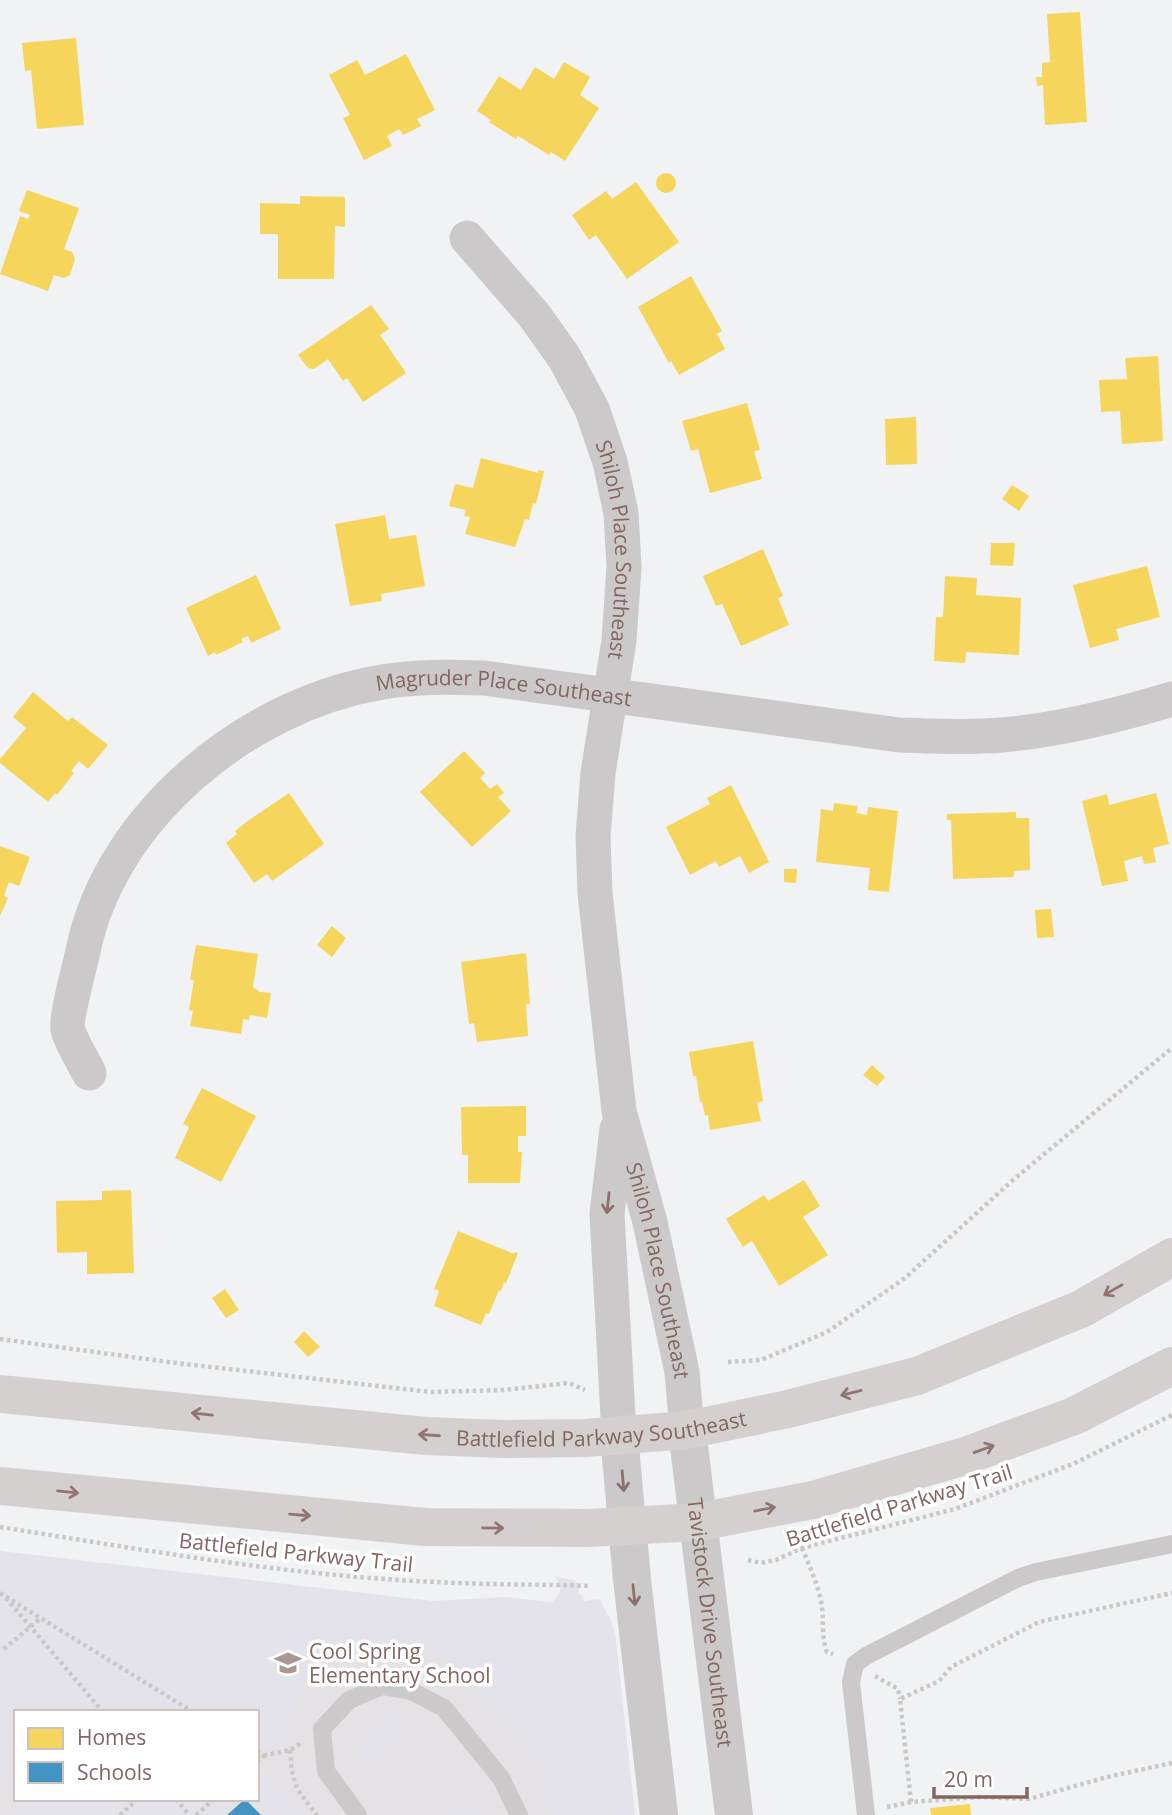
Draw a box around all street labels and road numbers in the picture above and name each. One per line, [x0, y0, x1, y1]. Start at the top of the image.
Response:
street label: Shiloh Place Southeast [590, 436, 638, 662]
street label: Magruder Place Southeast [374, 663, 633, 712]
street label: Shiloh Place Southeast [620, 1159, 697, 1380]
street label: Battlefield Parkway Southeast [456, 1404, 749, 1453]
street label: Battlefield Parkway Trail [782, 1457, 1016, 1553]
street label: Tavistock Drive Southeast [681, 1496, 740, 1749]
street label: Battlefield Parkway Trail [178, 1526, 414, 1578]

